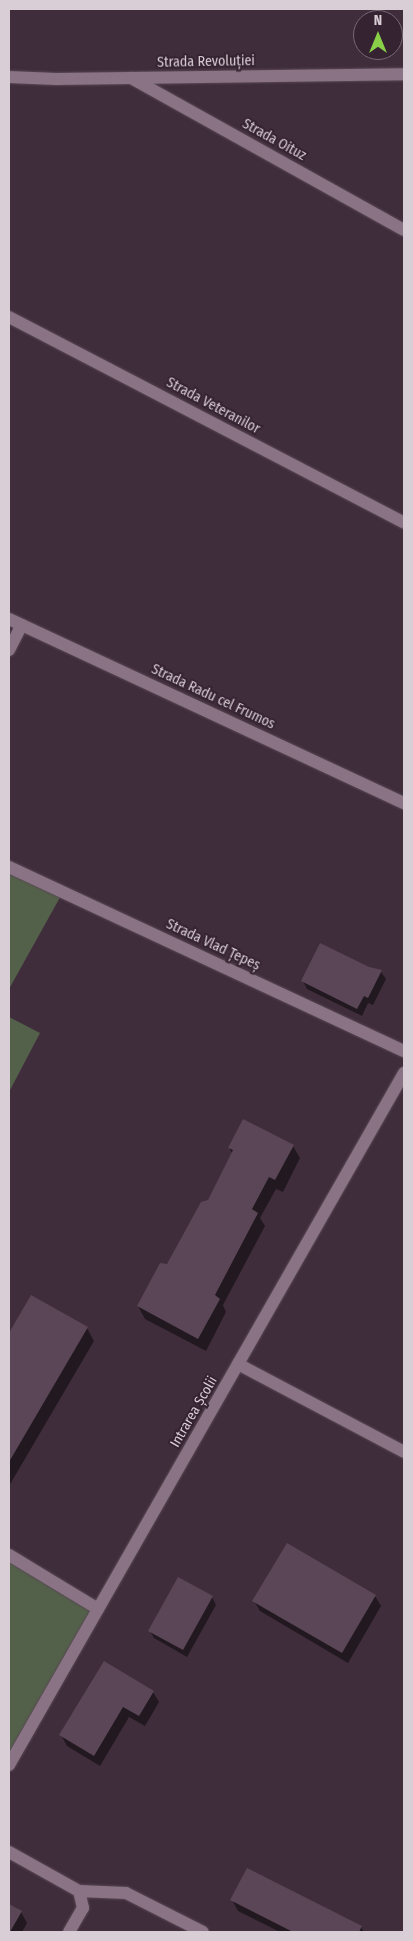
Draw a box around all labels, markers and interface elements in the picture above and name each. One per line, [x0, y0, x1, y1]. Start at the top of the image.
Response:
north arrow [353, 10, 403, 60]
text: N [374, 12, 382, 29]
street label: Strada Revoluției [157, 53, 255, 71]
street label: Strada Oituz [239, 116, 309, 164]
street label: Strada Veteranilor [163, 374, 263, 438]
street label: Strada Radu cel Frumos [148, 661, 278, 733]
street label: Strada Vlad Țepeș [163, 916, 263, 974]
street label: Intrarea Școlii [167, 1374, 221, 1450]

